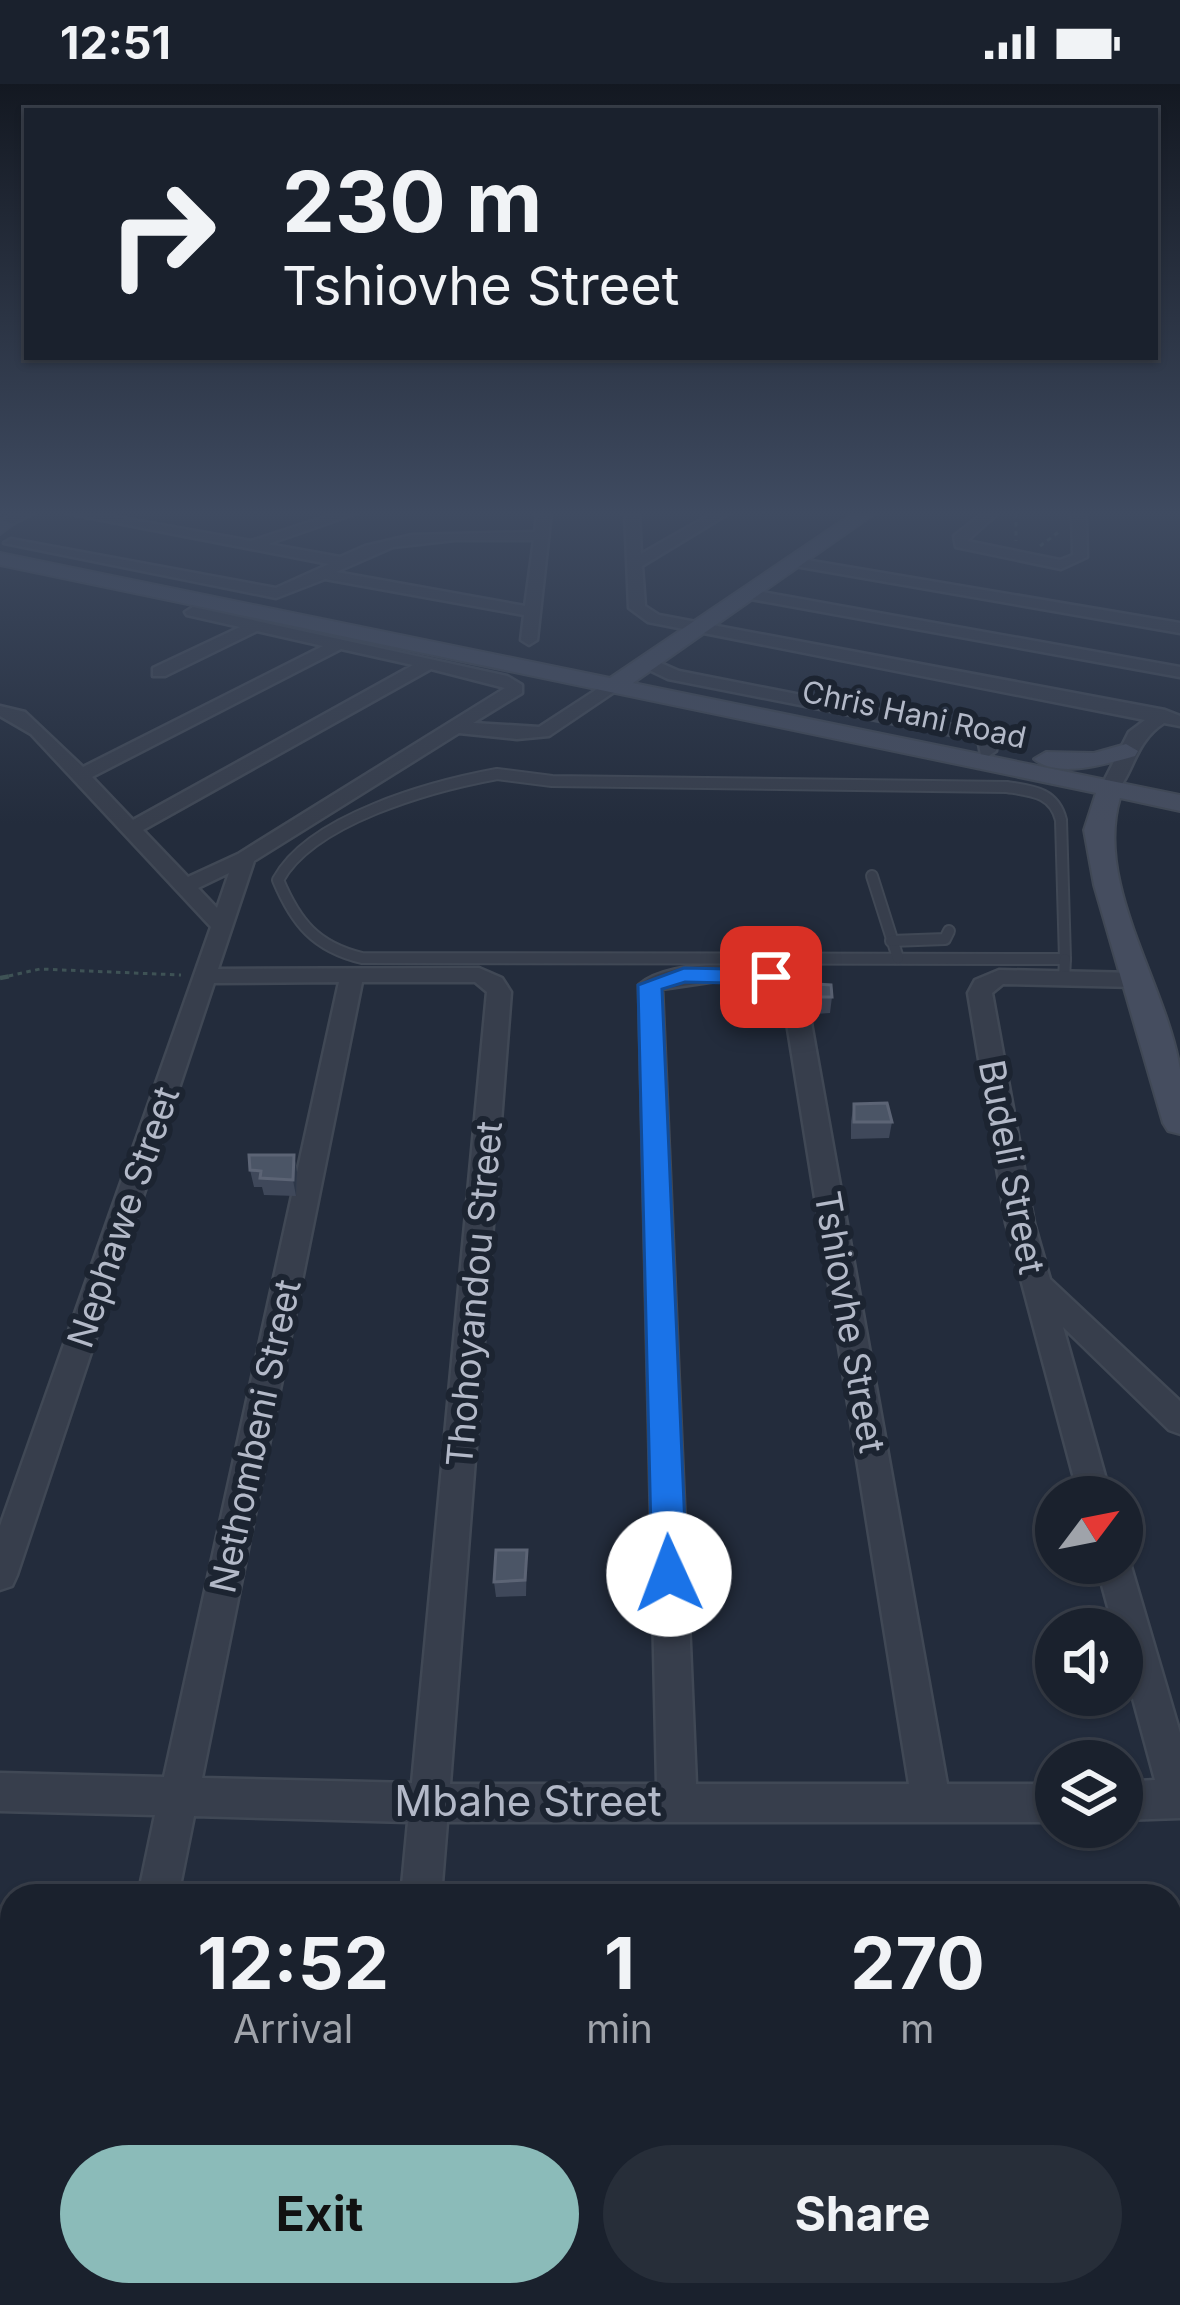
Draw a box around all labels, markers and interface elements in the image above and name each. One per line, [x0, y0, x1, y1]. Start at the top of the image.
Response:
text: 12:51 [60, 15, 171, 70]
text: 230 m [282, 151, 542, 252]
icon: right [84, 156, 240, 312]
text: Tshiovhe Street [282, 253, 679, 318]
street label: Chris Hani Road [799, 673, 1029, 755]
pin [720, 926, 822, 1028]
icon: arrive [738, 944, 804, 1010]
street label: Budeli Street [970, 1056, 1054, 1278]
street label: Nephawe Street [58, 1080, 188, 1353]
street label: Thohoyandou Street [437, 1119, 511, 1468]
street label: Tshiovhe Street [805, 1188, 895, 1456]
street label: Nethombeni Street [200, 1275, 310, 1597]
north arrow [1035, 1476, 1143, 1584]
map controls [1035, 1476, 1143, 1848]
position arrow [606, 1511, 732, 1637]
button: sound [1035, 1608, 1143, 1716]
button: layers [1035, 1740, 1143, 1848]
street label: Mbahe Street [394, 1775, 662, 1826]
text: 12:52 [197, 1919, 389, 2006]
text: 1 [604, 1919, 635, 2006]
text: 270 [850, 1919, 985, 2006]
text: Arrival [233, 2005, 353, 2052]
text: min [586, 2005, 653, 2052]
text: m [900, 2005, 935, 2052]
button: Exit [60, 2145, 579, 2283]
button: Share [603, 2145, 1122, 2283]

